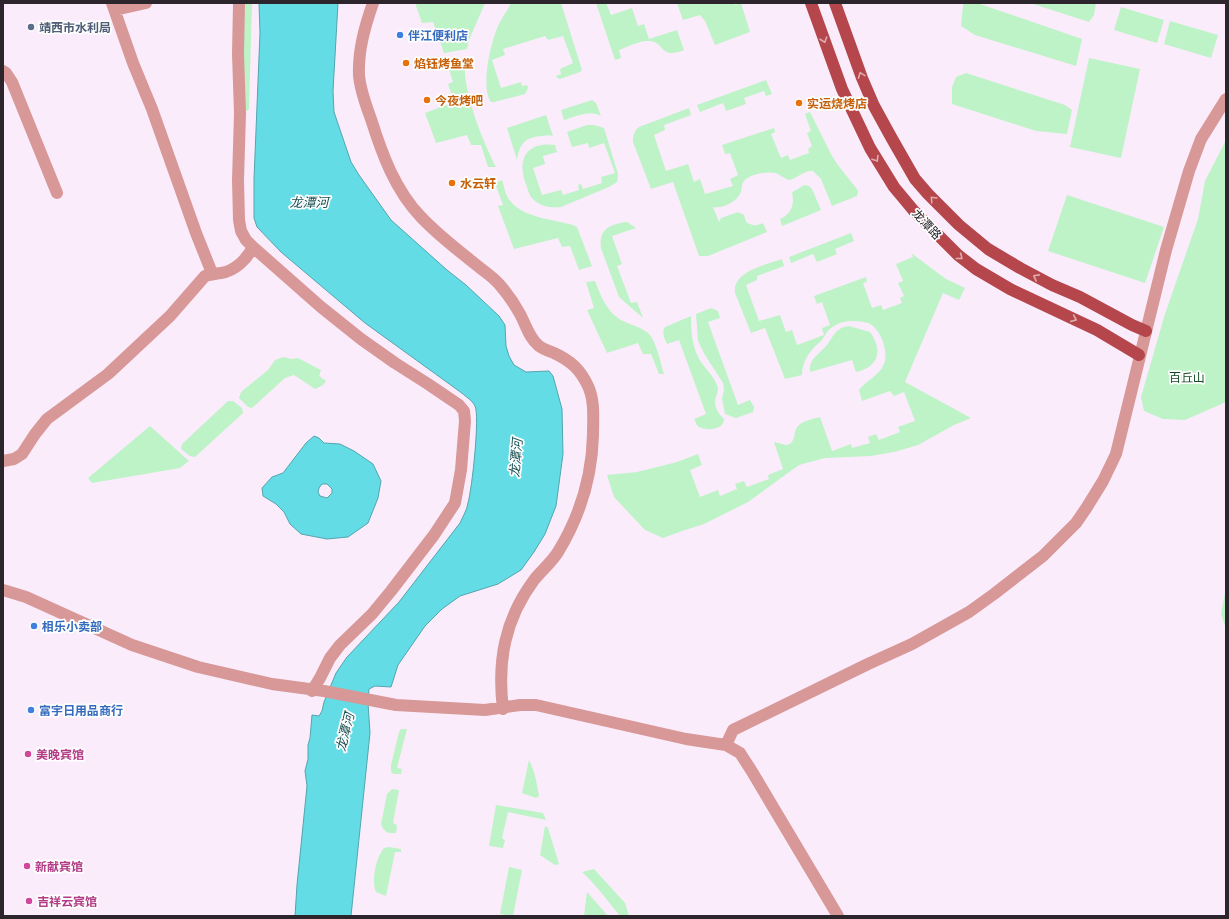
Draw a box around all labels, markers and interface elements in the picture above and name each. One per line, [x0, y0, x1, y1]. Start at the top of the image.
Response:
place label: 靖西市水利局 [39, 19, 111, 36]
marker: 靖西市水利局 [26, 22, 36, 32]
place label: 伴江便利店 [408, 27, 468, 44]
marker: 伴江便利店 [395, 30, 405, 40]
one-way arrow [819, 36, 828, 43]
place label: 焰钰烤鱼堂 [414, 55, 474, 72]
marker: 焰钰烤鱼堂 [401, 58, 411, 68]
one-way arrow [858, 72, 866, 79]
place label: 今夜烤吧 [435, 92, 483, 109]
marker: 今夜烤吧 [422, 95, 432, 105]
place label: 实运烧烤店 [807, 95, 867, 112]
marker: 实运烧烤店 [794, 98, 804, 108]
one-way arrow [872, 155, 879, 162]
place label: 水云轩 [460, 175, 496, 192]
marker: 水云轩 [447, 178, 457, 188]
water label: 龙潭河 [289, 193, 331, 212]
one-way arrow [930, 196, 938, 204]
street label: 龙潭路 [909, 205, 945, 243]
one-way arrow [956, 252, 963, 259]
one-way arrow [1033, 274, 1040, 281]
one-way arrow [1070, 314, 1077, 322]
park label: 百丘山 [1169, 369, 1205, 386]
water label: 龙潭河 [505, 435, 527, 478]
place label: 相乐小卖部 [42, 618, 102, 635]
marker: 相乐小卖部 [29, 621, 39, 631]
place label: 富宇日用品商行 [39, 702, 123, 719]
marker: 富宇日用品商行 [26, 705, 36, 715]
water label: 龙潭河 [331, 708, 360, 753]
place label: 美晚宾馆 [36, 746, 84, 763]
marker: 美晚宾馆 [23, 749, 33, 759]
place label: 新献宾馆 [35, 858, 83, 875]
marker: 新献宾馆 [22, 861, 32, 871]
place label: 吉祥云宾馆 [37, 893, 97, 910]
marker: 吉祥云宾馆 [24, 896, 34, 906]

